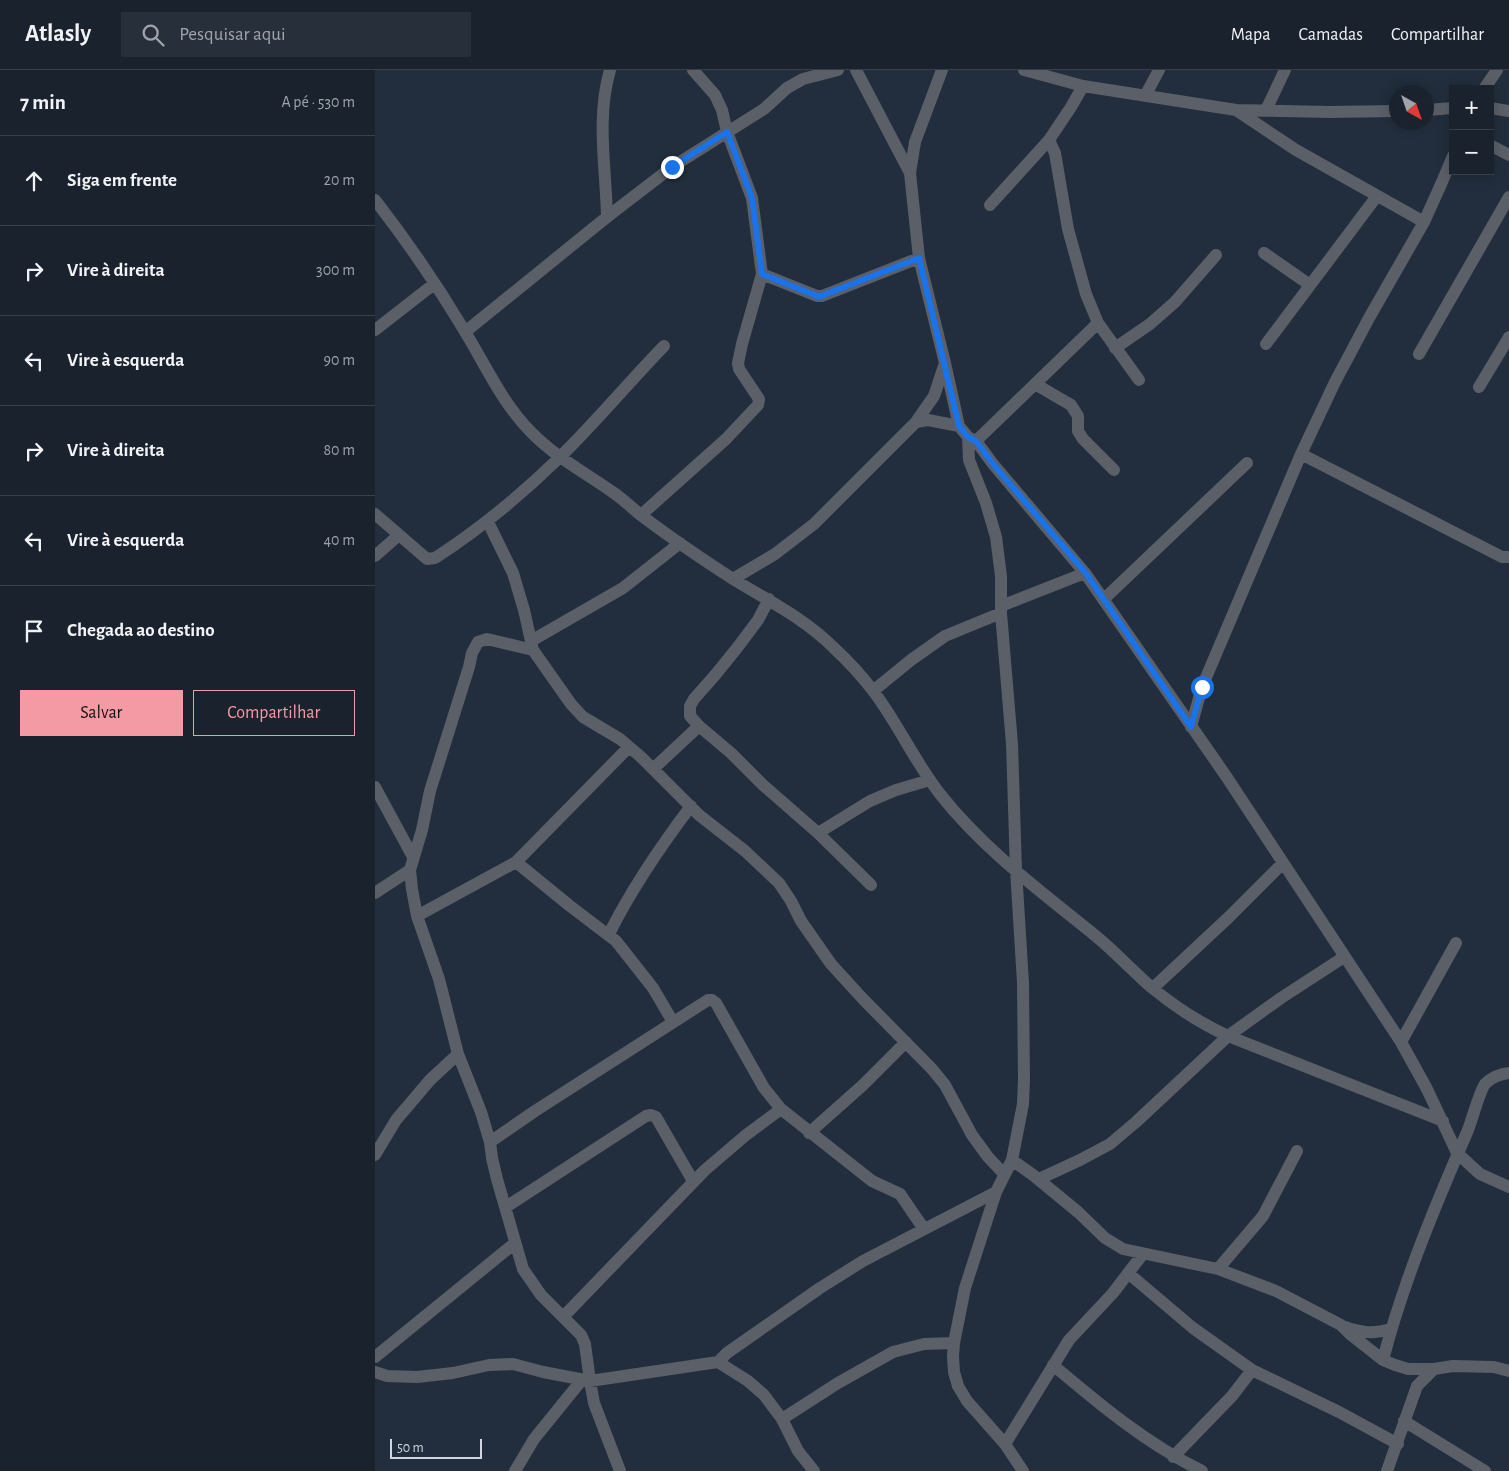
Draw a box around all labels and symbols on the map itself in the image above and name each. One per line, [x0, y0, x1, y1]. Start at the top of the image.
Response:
north arrow [1389, 85, 1434, 130]
route end [661, 156, 684, 179]
route start [1191, 676, 1214, 699]
scale bar [390, 1436, 483, 1459]

